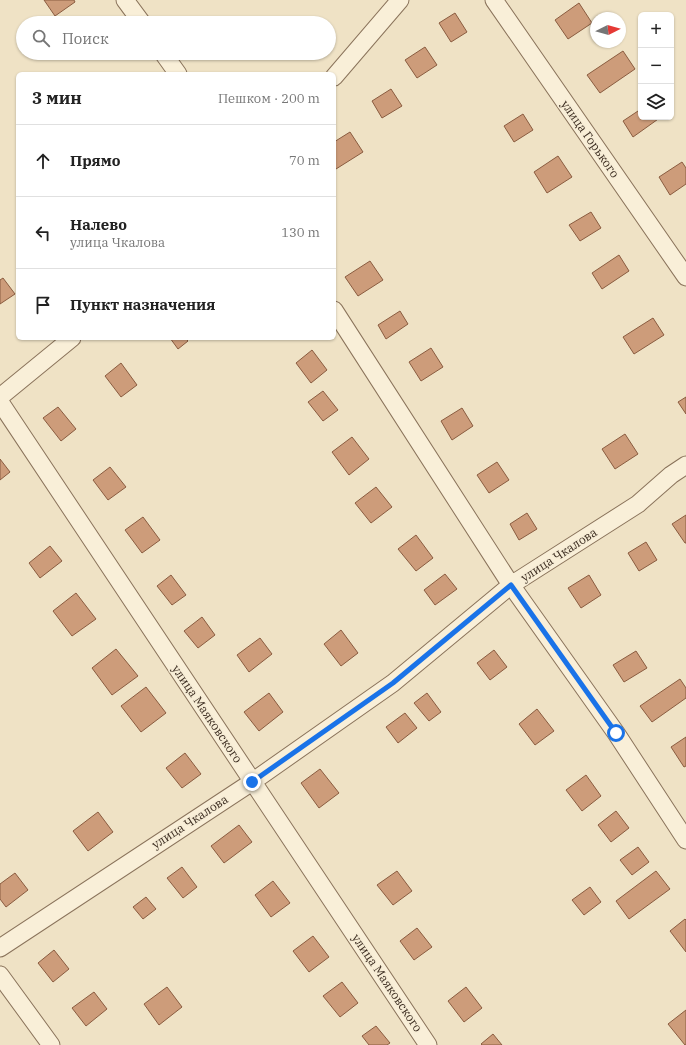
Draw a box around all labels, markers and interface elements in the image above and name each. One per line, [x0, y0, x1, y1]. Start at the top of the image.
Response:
north arrow [590, 12, 626, 48]
map controls [638, 12, 674, 120]
button: + [638, 12, 674, 48]
search box [16, 16, 336, 60]
icon: search [30, 27, 52, 49]
text: Поиск [62, 29, 109, 48]
button: − [638, 48, 674, 84]
button: layers [638, 84, 674, 120]
text: 3 мин [32, 87, 82, 109]
text: Пешком · 200 m [218, 90, 320, 107]
street label: улица Горького [558, 97, 623, 181]
icon: ahead [32, 150, 54, 172]
text: Прямо [70, 151, 121, 170]
text: 70 m [289, 152, 320, 169]
text: Налево [70, 215, 127, 234]
icon: left [32, 222, 54, 244]
text: 130 m [281, 224, 320, 241]
text: улица Чкалова [70, 234, 165, 251]
icon: arrive [32, 294, 54, 316]
text: Пункт назначения [70, 295, 216, 314]
street label: улица Чкалова [518, 524, 600, 585]
street label: улица Маяковского [169, 662, 246, 766]
route start [607, 724, 625, 742]
route end [243, 773, 261, 791]
street label: улица Чкалова [149, 791, 231, 852]
street label: улица Маяковского [349, 931, 426, 1035]

